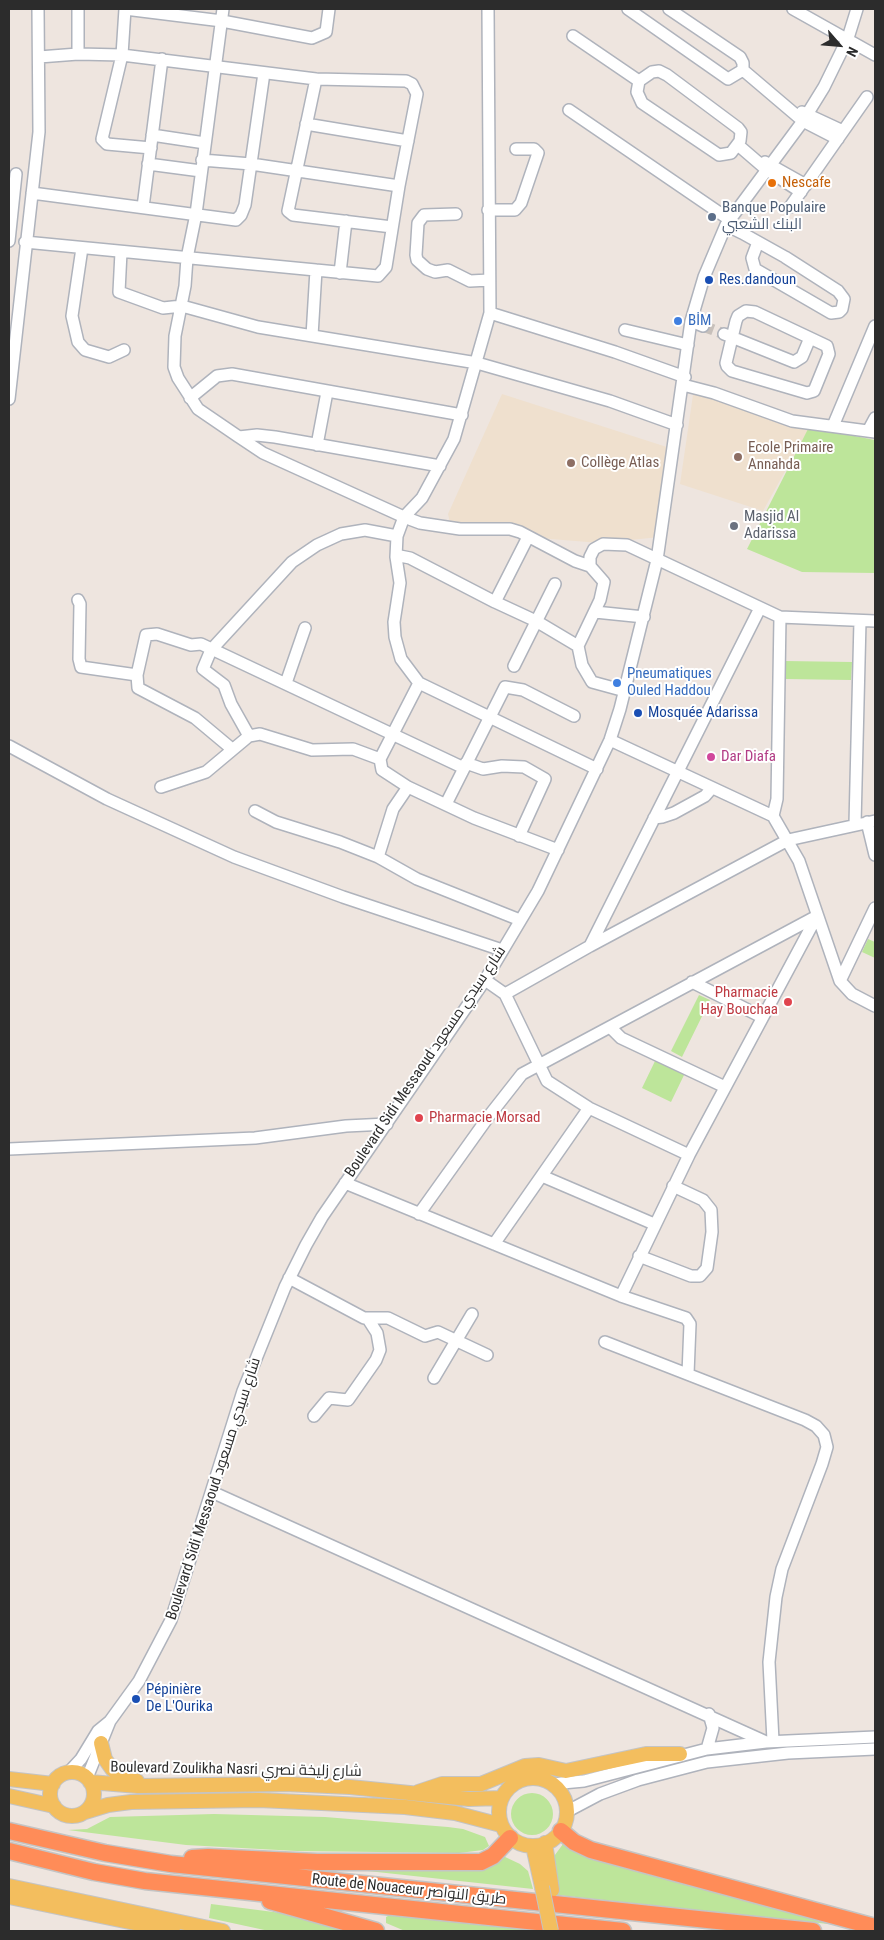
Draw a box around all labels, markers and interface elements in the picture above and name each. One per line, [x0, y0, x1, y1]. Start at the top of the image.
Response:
north arrow [814, 20, 864, 70]
text: N [843, 44, 861, 59]
place label: Nescafe [782, 174, 831, 192]
marker: Nescafe [766, 177, 778, 189]
place label: Banque Populaire البنك الشعبي [722, 199, 826, 234]
marker: Banque Populaire البنك الشعبي [706, 211, 718, 223]
place label: Res.dandoun [719, 271, 796, 289]
marker: Res.dandoun [703, 274, 715, 286]
place label: BİM [688, 312, 711, 330]
marker: BİM [672, 315, 684, 327]
place label: Ecole Primaire Annahda [748, 439, 833, 474]
marker: Ecole Primaire Annahda [732, 451, 744, 463]
place label: Collège Atlas [581, 454, 659, 472]
marker: Collège Atlas [565, 457, 577, 469]
place label: Masjid Al Adarissa [744, 508, 799, 543]
marker: Masjid Al Adarissa [728, 520, 740, 532]
place label: Pneumatiques Ouled Haddou [627, 665, 712, 700]
marker: Pneumatiques Ouled Haddou [611, 677, 623, 689]
place label: Mosquée Adarissa [648, 704, 758, 722]
marker: Mosquée Adarissa [632, 707, 644, 719]
place label: Dar Diafa [721, 748, 776, 766]
marker: Dar Diafa [705, 751, 717, 763]
street label: Boulevard Sidi Messaoud شارع سيدي مسعود [342, 943, 510, 1181]
place label: Pharmacie Hay Bouchaa [700, 984, 778, 1019]
marker: Pharmacie Hay Bouchaa [782, 996, 794, 1008]
place label: Pharmacie Morsad [429, 1109, 541, 1127]
marker: Pharmacie Morsad [413, 1112, 425, 1124]
street label: Boulevard Sidi Messaoud شارع سيدي مسعود [163, 1356, 265, 1622]
place label: Pépinière De L'Ourika [146, 1681, 213, 1716]
marker: Pépinière De L'Ourika [130, 1693, 142, 1705]
street label: Boulevard Zoulikha Nasri شارع زليخة نصري [110, 1759, 362, 1781]
street label: Route de Nouaceur طريق النواصر [311, 1871, 507, 1909]

